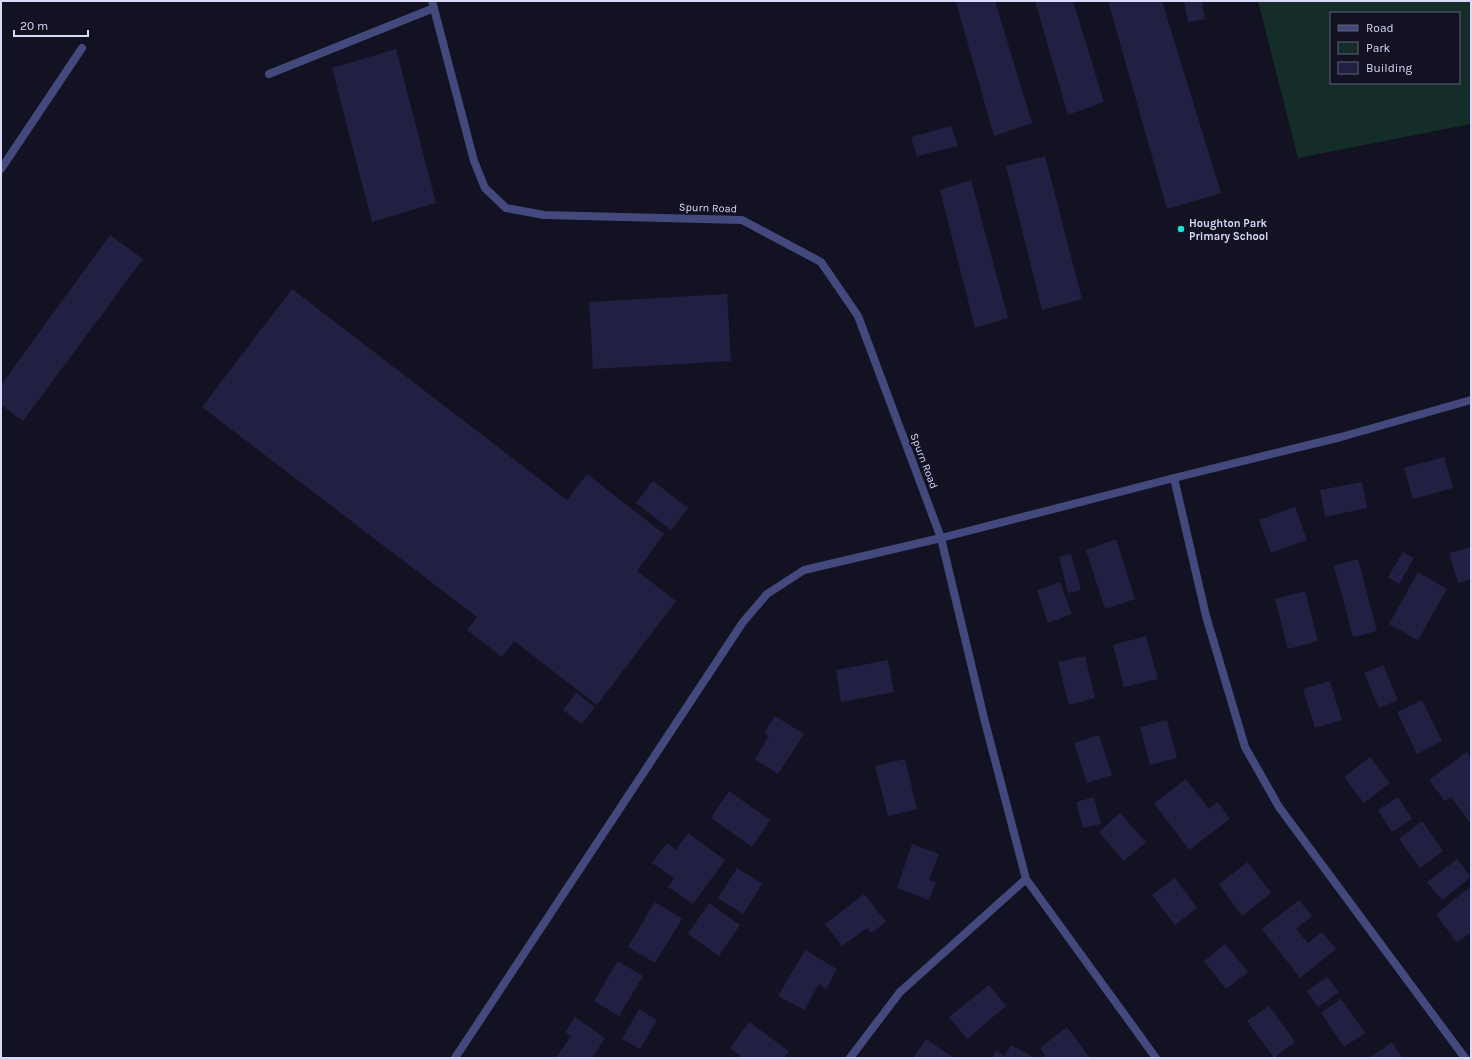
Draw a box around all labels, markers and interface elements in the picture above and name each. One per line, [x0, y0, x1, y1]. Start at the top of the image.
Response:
scale bar [14, 12, 88, 38]
legend [1330, 12, 1460, 84]
text: 20 m [20, 19, 48, 33]
text: Road [1366, 21, 1394, 35]
text: Park [1366, 41, 1391, 55]
text: Building [1366, 61, 1413, 75]
street label: Spurn Road [679, 200, 737, 216]
place label: Houghton Park Primary School [1189, 217, 1268, 243]
marker: Houghton Park Primary School [1176, 224, 1186, 234]
street label: Spurn Road [907, 431, 941, 491]

